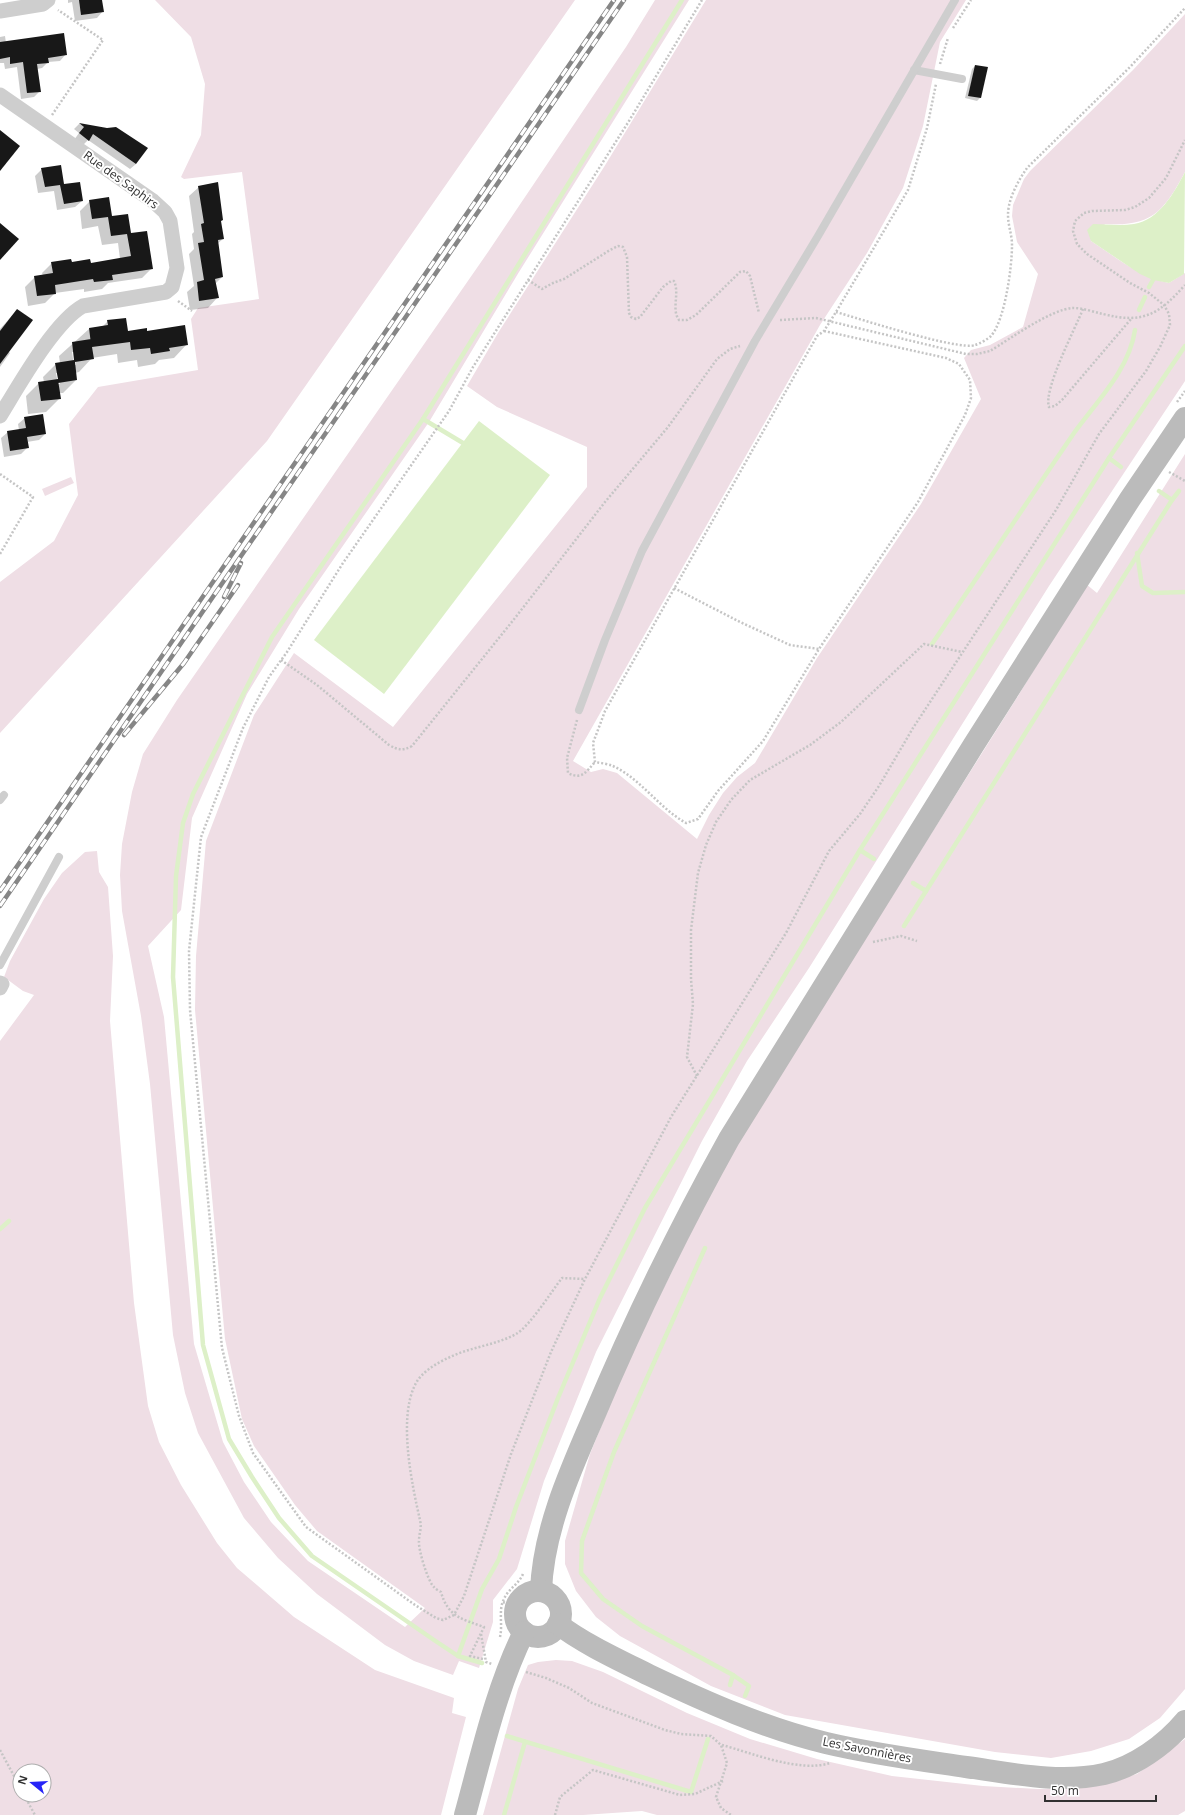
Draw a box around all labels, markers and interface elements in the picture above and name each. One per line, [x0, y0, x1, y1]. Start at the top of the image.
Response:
street label: Rue des Saphirs [80, 147, 163, 213]
street label: Les Savonnières [821, 1733, 913, 1767]
north arrow [12, 1763, 52, 1803]
text: N [13, 1773, 31, 1786]
scale bar [1045, 1777, 1156, 1803]
text: 50 m [1051, 1782, 1079, 1799]

